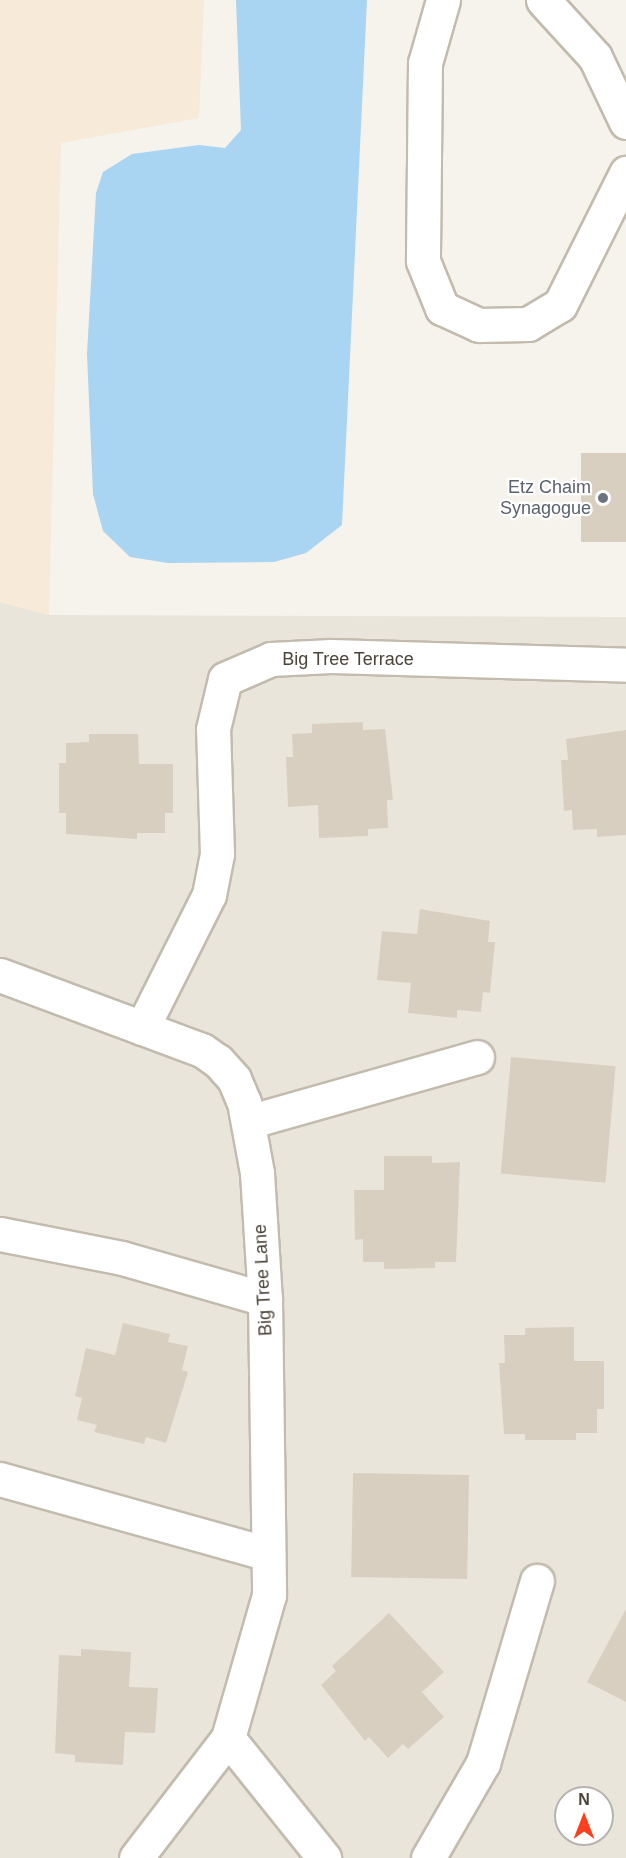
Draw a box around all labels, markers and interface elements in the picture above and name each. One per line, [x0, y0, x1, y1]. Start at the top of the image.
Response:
place label: Etz Chaim Synagogue [500, 477, 591, 520]
marker: Etz Chaim Synagogue [596, 491, 610, 505]
street label: Big Tree Terrace [282, 648, 414, 670]
street label: Big Tree Lane [249, 1223, 277, 1337]
north arrow [554, 1786, 614, 1846]
text: N [578, 1791, 590, 1808]

